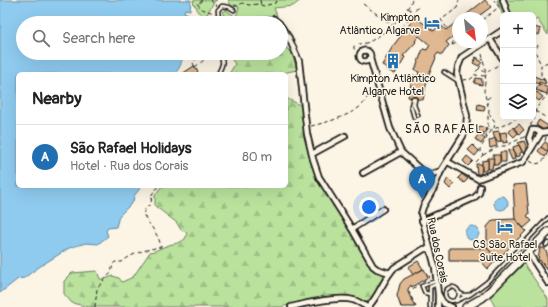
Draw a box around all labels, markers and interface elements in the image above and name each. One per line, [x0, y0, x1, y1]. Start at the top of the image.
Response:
place label: Kimpton Atlântico Algarve [340, 11, 421, 37]
north arrow [452, 12, 488, 48]
map controls [500, 12, 536, 120]
button: + [500, 12, 536, 48]
hotel icon: Kimpton Atlântico Algarve [423, 14, 441, 32]
search box [16, 16, 288, 60]
icon: search [30, 27, 52, 49]
text: Search here [62, 29, 135, 48]
button: − [500, 48, 536, 84]
building icon: Kimpton Atlântico Algarve Hotel [384, 52, 402, 70]
place label: Kimpton Atlântico Algarve Hotel [350, 72, 436, 98]
button: layers [500, 84, 536, 120]
text: Nearby [32, 88, 81, 109]
district label: SÃO RAFAEL [405, 121, 483, 137]
text: São Rafael Holidays [70, 139, 191, 158]
text: A [41, 149, 49, 165]
text: 80 m [242, 149, 272, 165]
text: Hotel · Rua dos Corais [70, 158, 188, 174]
pin: A [409, 166, 435, 199]
your location [359, 197, 379, 217]
street label: Rua dos Corais [424, 216, 451, 284]
hotel icon: CS São Rafael Suite Hotel [496, 218, 514, 236]
place label: CS São Rafael Suite Hotel [473, 238, 537, 264]

